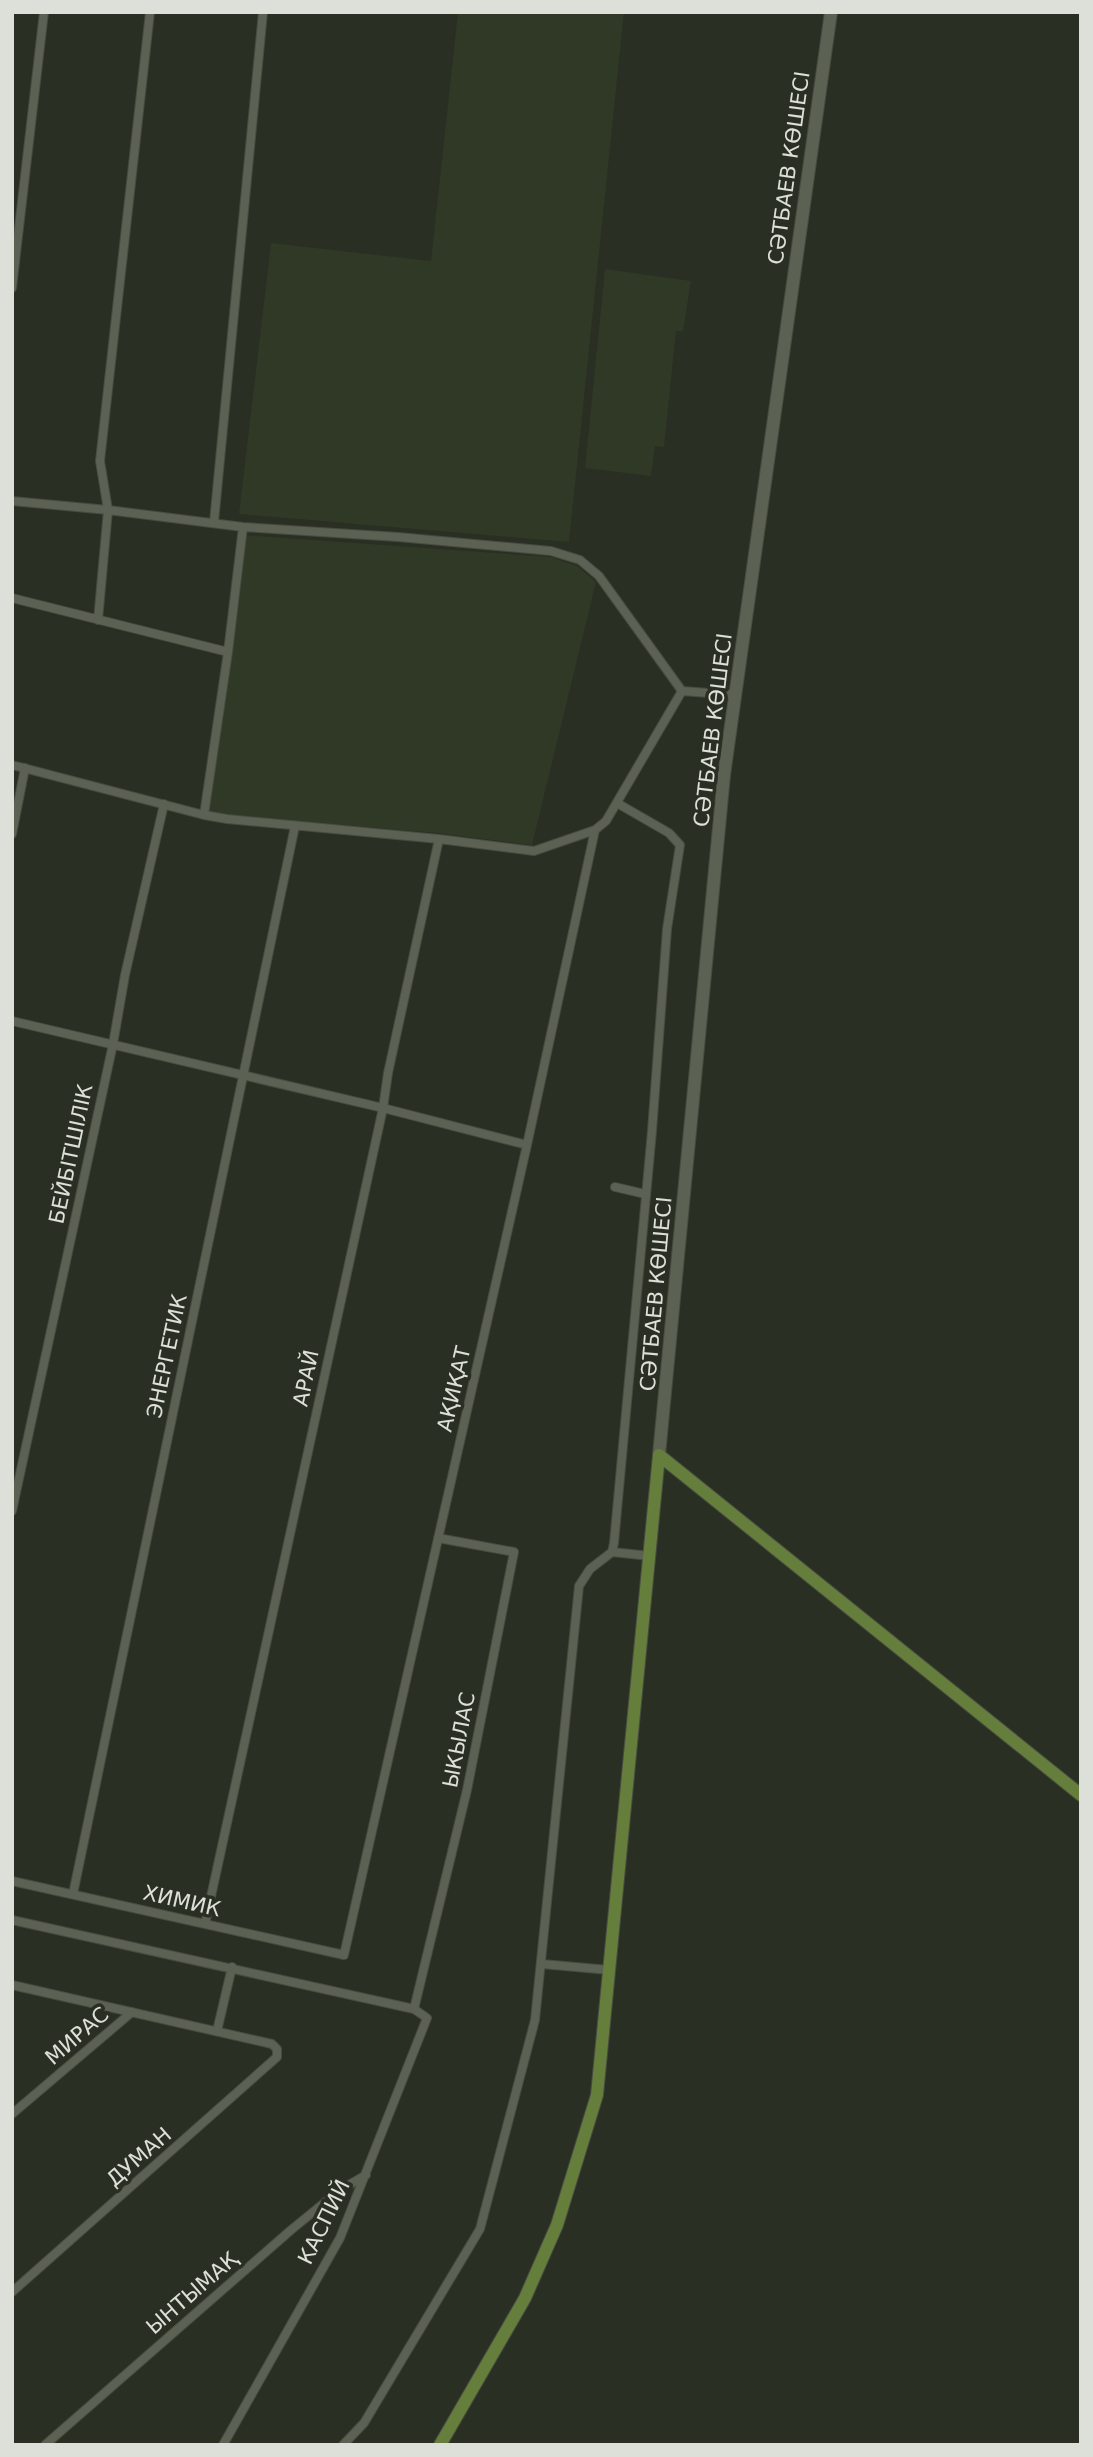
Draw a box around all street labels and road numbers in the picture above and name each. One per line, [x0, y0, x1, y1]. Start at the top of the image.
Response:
street label: СӘТБАЕВ КӨШЕСІ [764, 70, 814, 266]
street label: СӘТБАЕВ КӨШЕСІ [689, 632, 737, 828]
street label: БЕЙБІТШІЛІК [43, 1082, 98, 1226]
street label: СӘТБАЕВ КӨШЕСІ [636, 1196, 676, 1392]
street label: ЭНЕРГЕТИК [142, 1292, 192, 1420]
street label: АҚИҚАТ [433, 1344, 476, 1434]
street label: АРАЙ [287, 1347, 324, 1408]
street label: ЫКЫЛАС [438, 1690, 480, 1790]
street label: ХИМИК [141, 1880, 223, 1922]
street label: МИРАС [41, 2002, 113, 2070]
street label: ДУМАН [102, 2123, 176, 2191]
street label: КАСПИЙ [292, 2175, 355, 2268]
street label: ЫНТЫМАҚ [141, 2247, 243, 2339]

